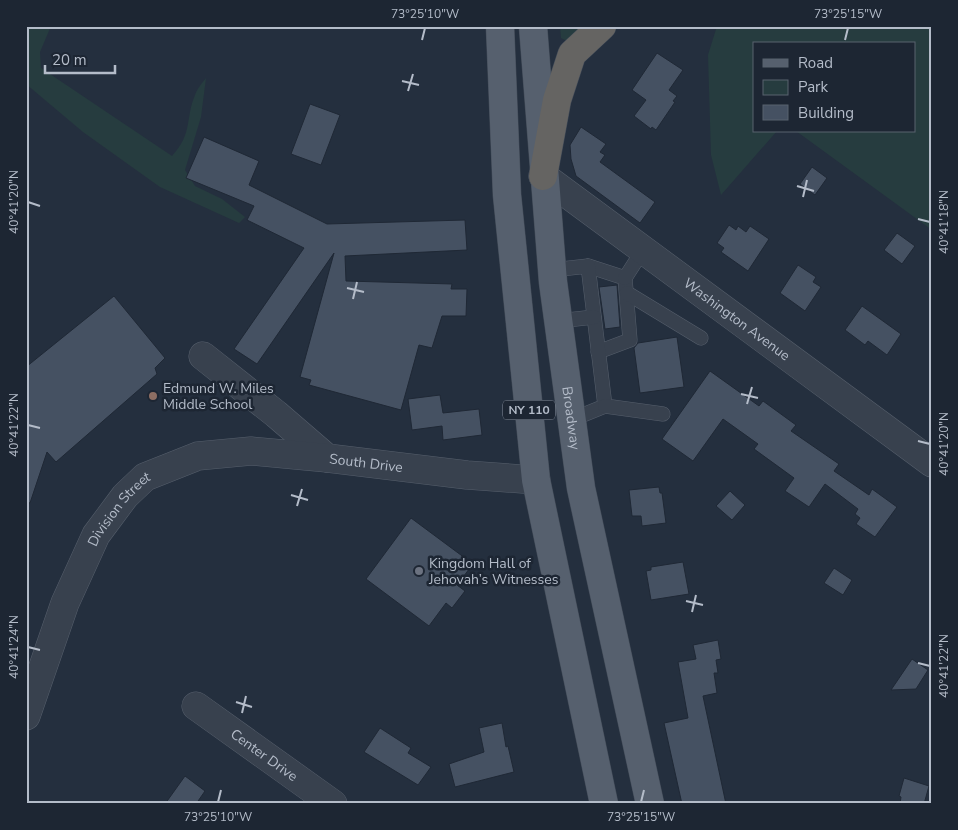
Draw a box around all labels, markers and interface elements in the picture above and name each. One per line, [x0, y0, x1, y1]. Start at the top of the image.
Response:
text: 73°25'10"W [391, 6, 459, 22]
text: 73°25'15"W [814, 6, 882, 22]
scale bar [45, 42, 115, 74]
legend [753, 42, 916, 132]
text: 20 m [52, 50, 87, 70]
text: Road [798, 53, 833, 73]
text: Park [798, 77, 828, 97]
text: Building [798, 103, 854, 123]
text: 40°41'20"N [6, 170, 22, 234]
text: 40°41'18"N [936, 190, 952, 254]
street label: Washington Avenue [679, 274, 794, 365]
place label: Edmund W. Miles Middle School [163, 379, 274, 414]
street label: Broadway [557, 385, 585, 452]
marker: Edmund W. Miles Middle School [147, 390, 159, 402]
text: 40°41'22"N [6, 393, 22, 457]
road number: NY 110 [503, 400, 555, 420]
text: 40°41'20"N [936, 412, 952, 476]
street label: South Drive [328, 449, 404, 477]
street label: Division Street [83, 467, 153, 549]
place label: Kingdom Hall of Jehovah’s Witnesses [428, 554, 559, 589]
marker: Kingdom Hall of Jehovah’s Witnesses [413, 565, 425, 577]
text: 40°41'24"N [6, 615, 22, 679]
text: 40°41'22"N [936, 634, 952, 698]
street label: Center Drive [227, 725, 301, 786]
text: 73°25'10"W [184, 809, 252, 825]
text: 73°25'15"W [607, 809, 675, 825]

